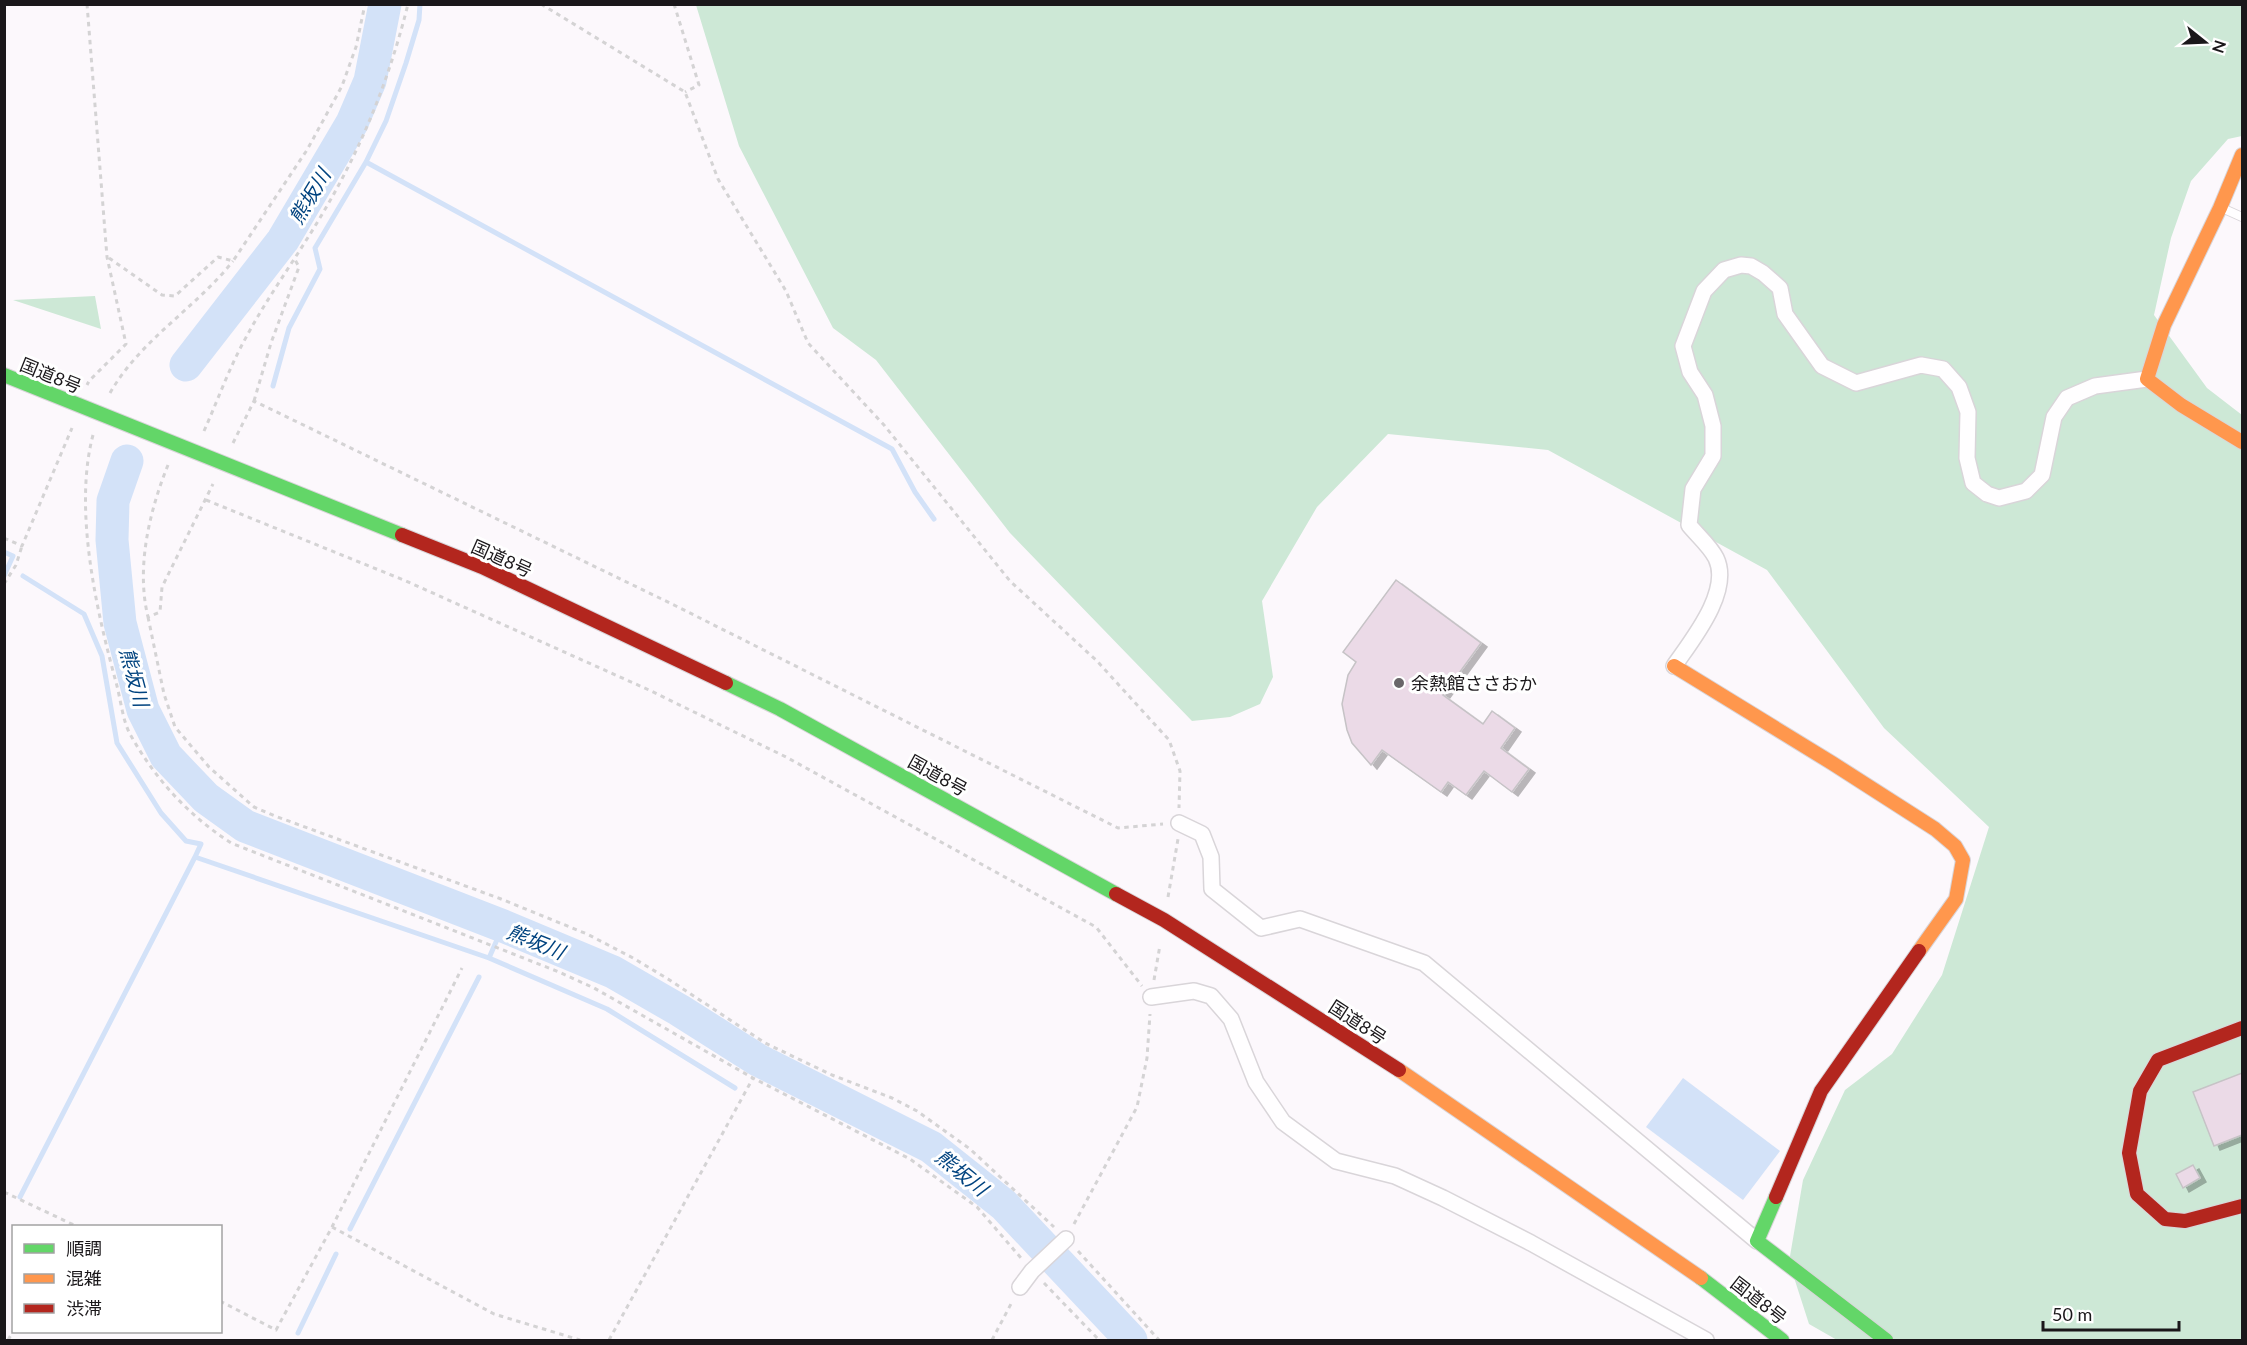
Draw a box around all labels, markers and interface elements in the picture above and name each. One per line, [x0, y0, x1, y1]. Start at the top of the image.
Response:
north arrow [2175, 12, 2235, 72]
text: N [2209, 38, 2231, 56]
water label: 熊坂川 [283, 162, 336, 228]
street label: 国道8号 [17, 353, 85, 397]
street label: 国道8号 [468, 535, 536, 581]
water label: 熊坂川 [116, 645, 155, 711]
place label: 余熱館ささおか [1411, 672, 1537, 694]
marker: 余熱館ささおか [1392, 676, 1406, 690]
street label: 国道8号 [904, 750, 972, 800]
water label: 熊坂川 [504, 919, 570, 964]
street label: 国道8号 [1325, 995, 1391, 1049]
water label: 熊坂川 [931, 1144, 994, 1201]
legend [12, 1225, 222, 1333]
text: 順調 [66, 1237, 102, 1259]
text: 混雑 [66, 1267, 102, 1289]
street label: 国道8号 [1727, 1271, 1791, 1329]
scale bar [2043, 1294, 2180, 1332]
text: 渋滞 [66, 1297, 102, 1319]
text: 50 m [2052, 1303, 2092, 1325]

